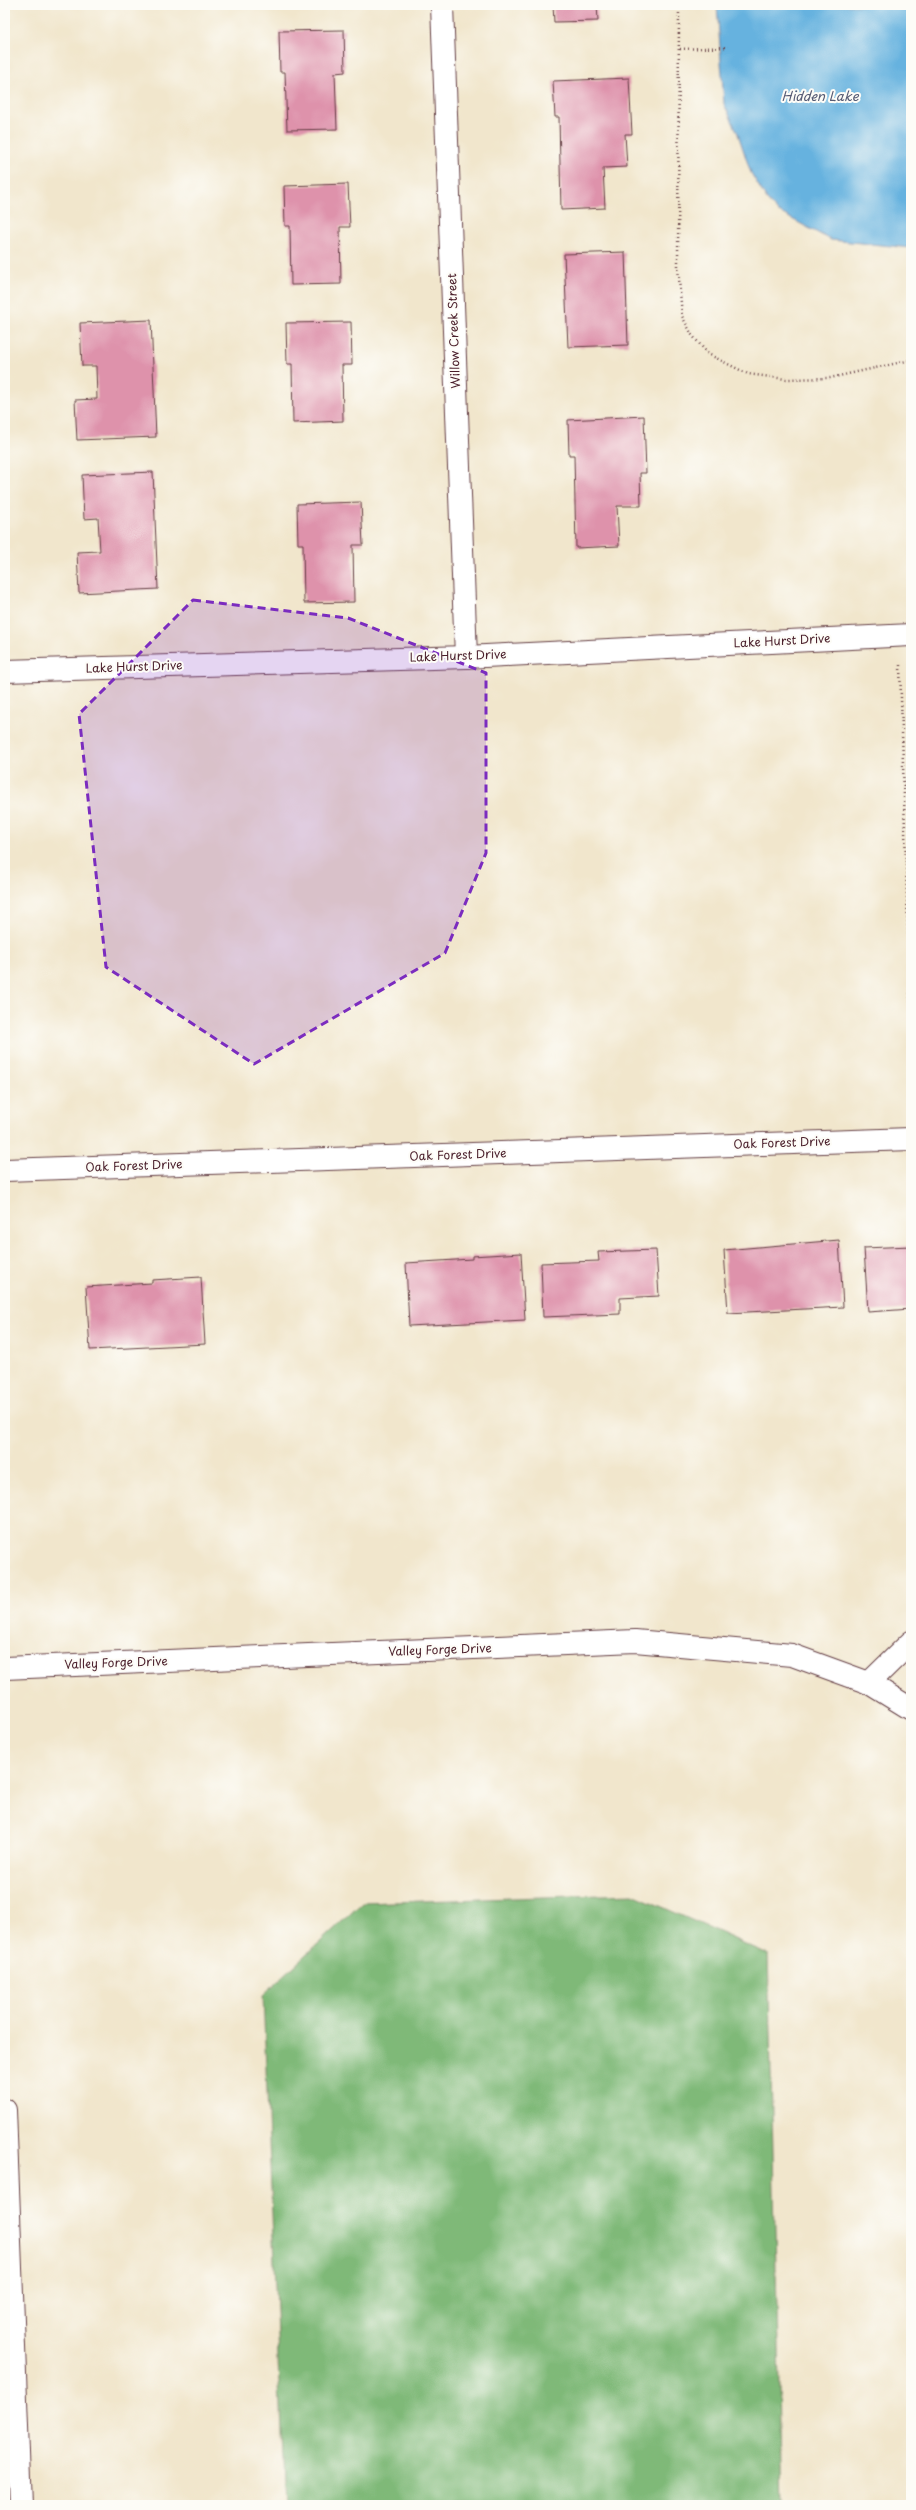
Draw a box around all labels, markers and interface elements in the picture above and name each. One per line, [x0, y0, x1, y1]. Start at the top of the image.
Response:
water label: Hidden Lake [781, 86, 860, 105]
street label: Willow Creek Street [442, 273, 464, 389]
street label: Lake Hurst Drive [733, 628, 831, 652]
street label: Lake Hurst Drive [409, 644, 507, 666]
street label: Lake Hurst Drive [85, 655, 183, 677]
street label: Oak Forest Drive [733, 1131, 831, 1153]
street label: Oak Forest Drive [409, 1143, 507, 1165]
street label: Oak Forest Drive [85, 1154, 183, 1176]
street label: Valley Forge Drive [388, 1638, 492, 1660]
street label: Valley Forge Drive [64, 1651, 168, 1673]

